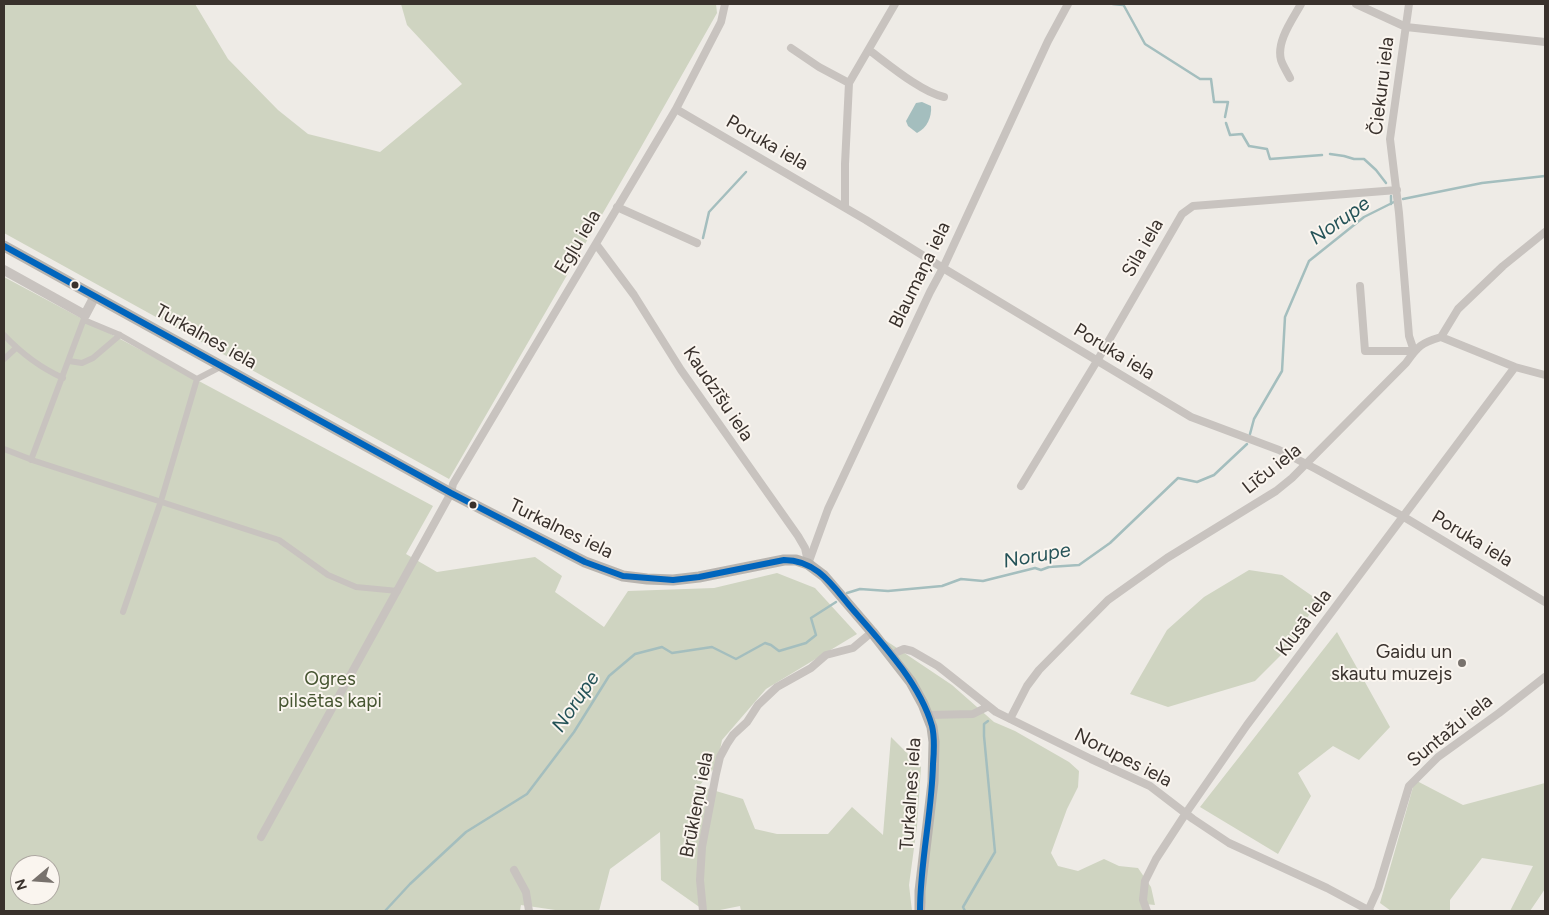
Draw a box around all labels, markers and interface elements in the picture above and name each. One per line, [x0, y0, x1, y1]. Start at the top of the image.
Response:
street label: Čiekuru iela [1365, 36, 1399, 136]
street label: Poruka iela [722, 110, 812, 176]
water label: Norupe [1305, 192, 1375, 250]
street label: Egļu iela [550, 206, 606, 278]
street label: Sila iela [1117, 215, 1169, 281]
street label: Blaumaņa iela [884, 218, 956, 332]
unlabelled marker [70, 280, 80, 290]
street label: Turkalnes iela [151, 300, 261, 374]
street label: Poruka iela [1069, 319, 1159, 385]
street label: Kaudzīšu iela [678, 342, 758, 446]
street label: Līču iela [1238, 439, 1306, 499]
street label: Turkalnes iela [505, 494, 617, 564]
unlabelled marker [468, 500, 478, 510]
street label: Poruka iela [1427, 506, 1517, 572]
water label: Norupe [1002, 538, 1072, 574]
street label: Klusā iela [1271, 585, 1337, 661]
place label: Gaidu un skautu muzejs [1331, 641, 1452, 685]
marker: Gaidu un skautu muzejs [1456, 657, 1468, 669]
water label: Norupe [547, 667, 605, 737]
park label: Ogres pilsētas kapi [278, 668, 382, 712]
street label: Suntažu iela [1403, 690, 1497, 772]
street label: Norupes iela [1070, 724, 1176, 792]
street label: Turkalnes iela [896, 737, 926, 851]
street label: Brūkleņu iela [676, 750, 718, 860]
north arrow [10, 855, 60, 905]
text: N [11, 877, 31, 892]

